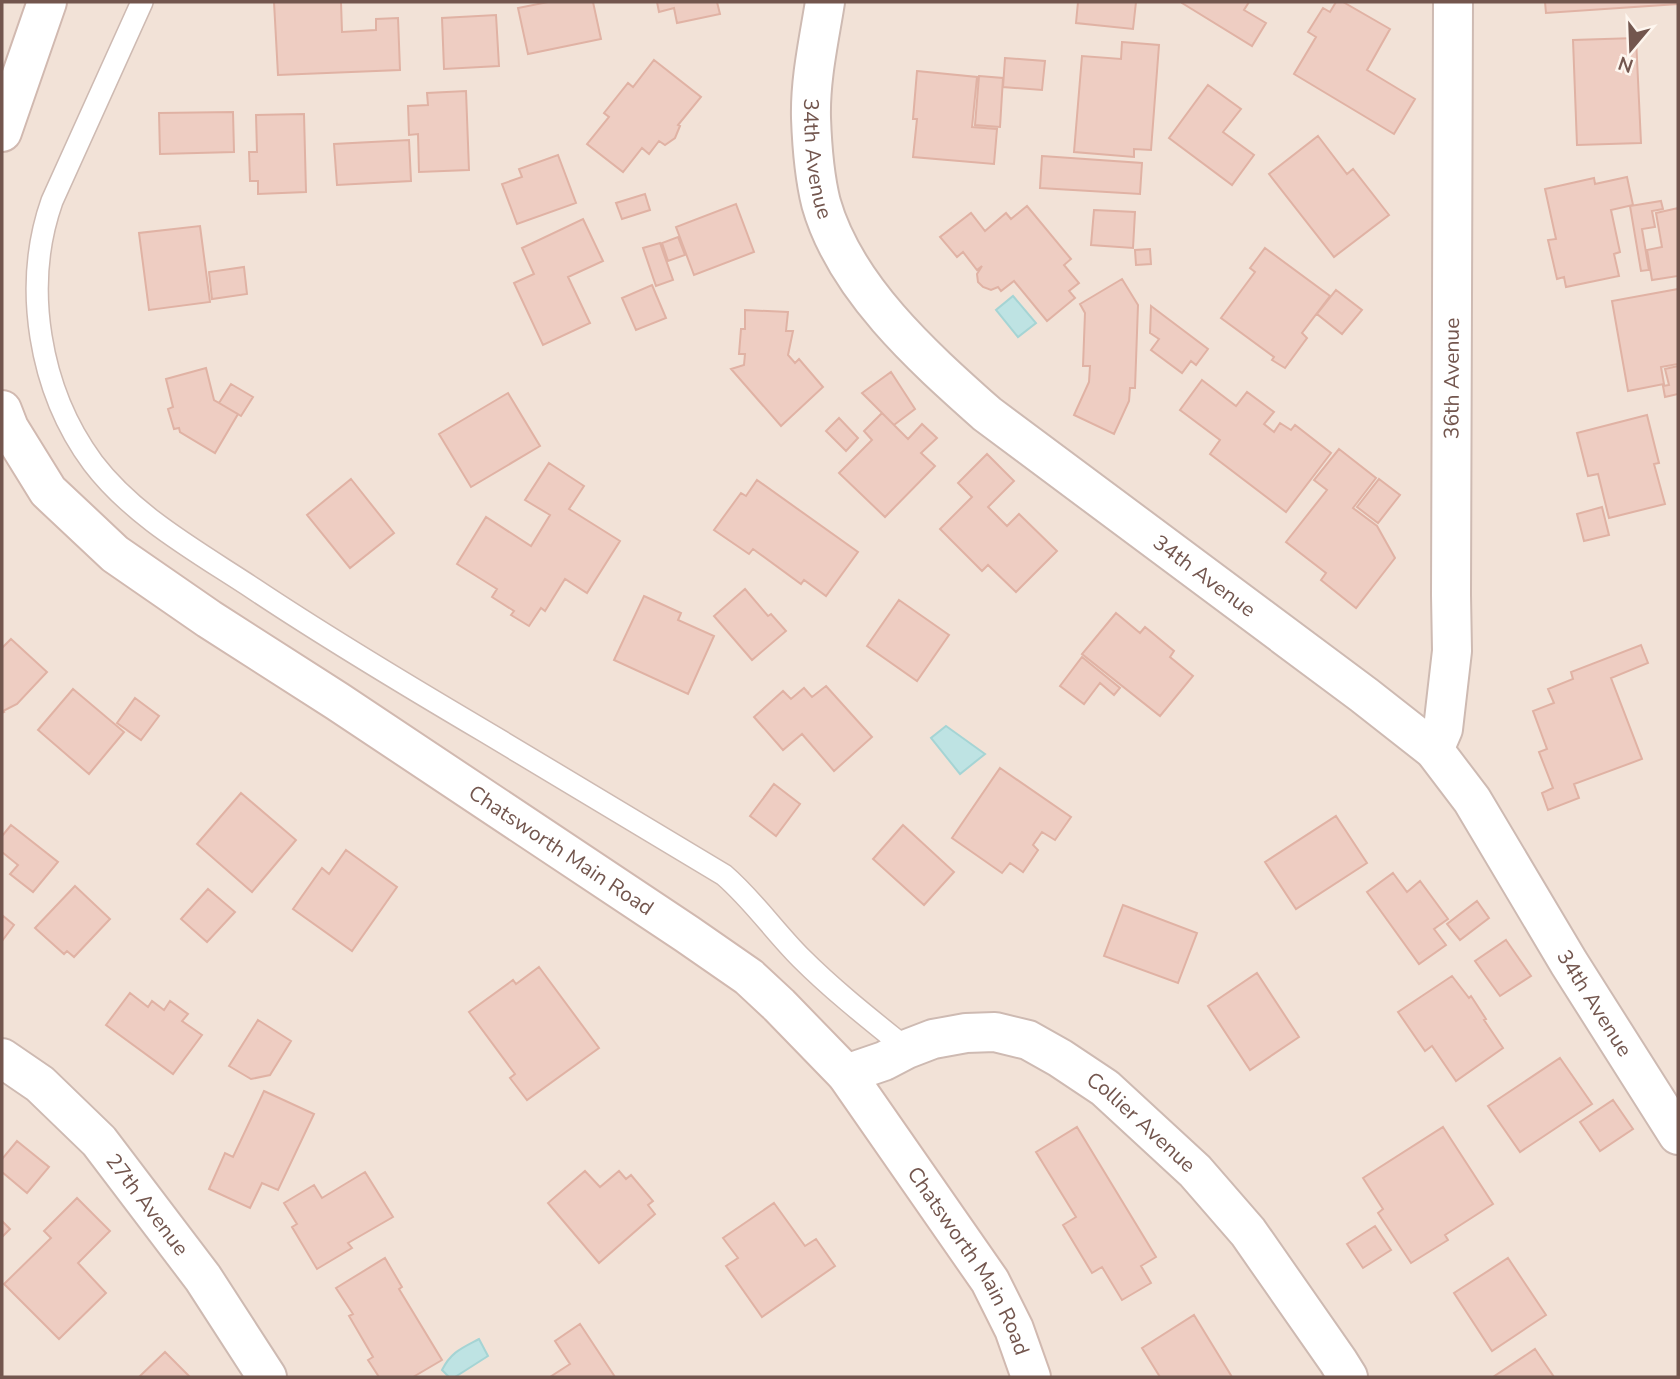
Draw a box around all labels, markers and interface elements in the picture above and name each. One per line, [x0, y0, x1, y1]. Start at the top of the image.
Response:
north arrow [1596, 14, 1666, 84]
text: N [1615, 50, 1637, 79]
street label: 34th Avenue [797, 98, 839, 223]
street label: 36th Avenue [1438, 318, 1466, 439]
street label: 34th Avenue [1147, 529, 1261, 624]
street label: Chatsworth Main Road [463, 779, 659, 922]
street label: 34th Avenue [1550, 944, 1639, 1062]
street label: Collier Avenue [1081, 1066, 1202, 1179]
street label: 27th Avenue [99, 1148, 195, 1261]
street label: Chatsworth Main Road [901, 1161, 1036, 1359]

